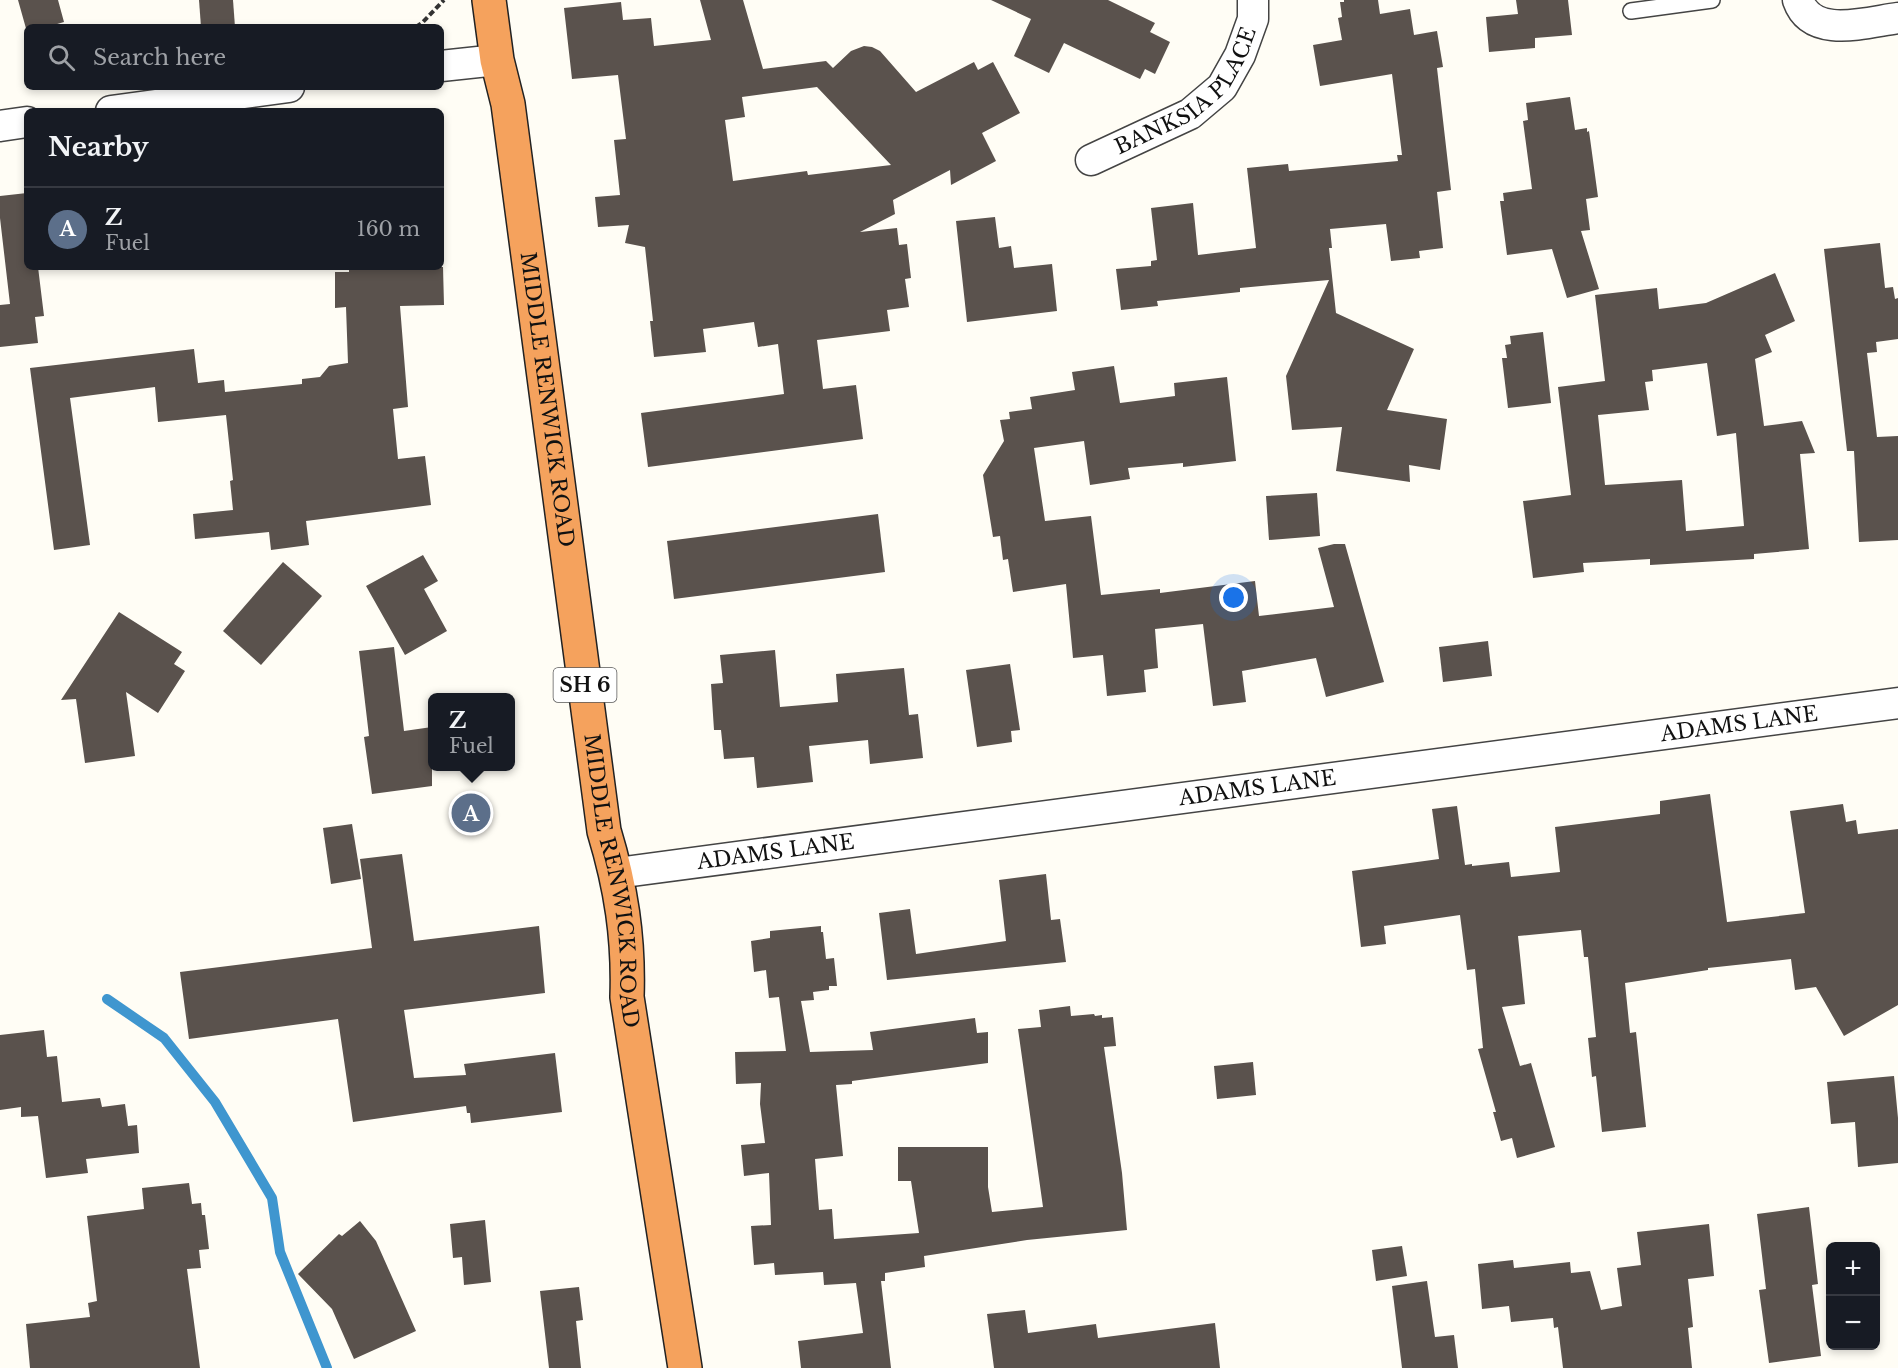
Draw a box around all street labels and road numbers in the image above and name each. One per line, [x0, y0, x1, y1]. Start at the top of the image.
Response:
street label: BANKSIA PLACE [1111, 24, 1262, 160]
street label: MIDDLE RENWICK ROAD [515, 250, 579, 549]
road number: SH 6 [554, 668, 616, 702]
street label: ADAMS LANE [1658, 701, 1819, 748]
street label: MIDDLE RENWICK ROAD [578, 732, 645, 1030]
street label: ADAMS LANE [1176, 765, 1338, 811]
street label: ADAMS LANE [694, 829, 856, 875]

